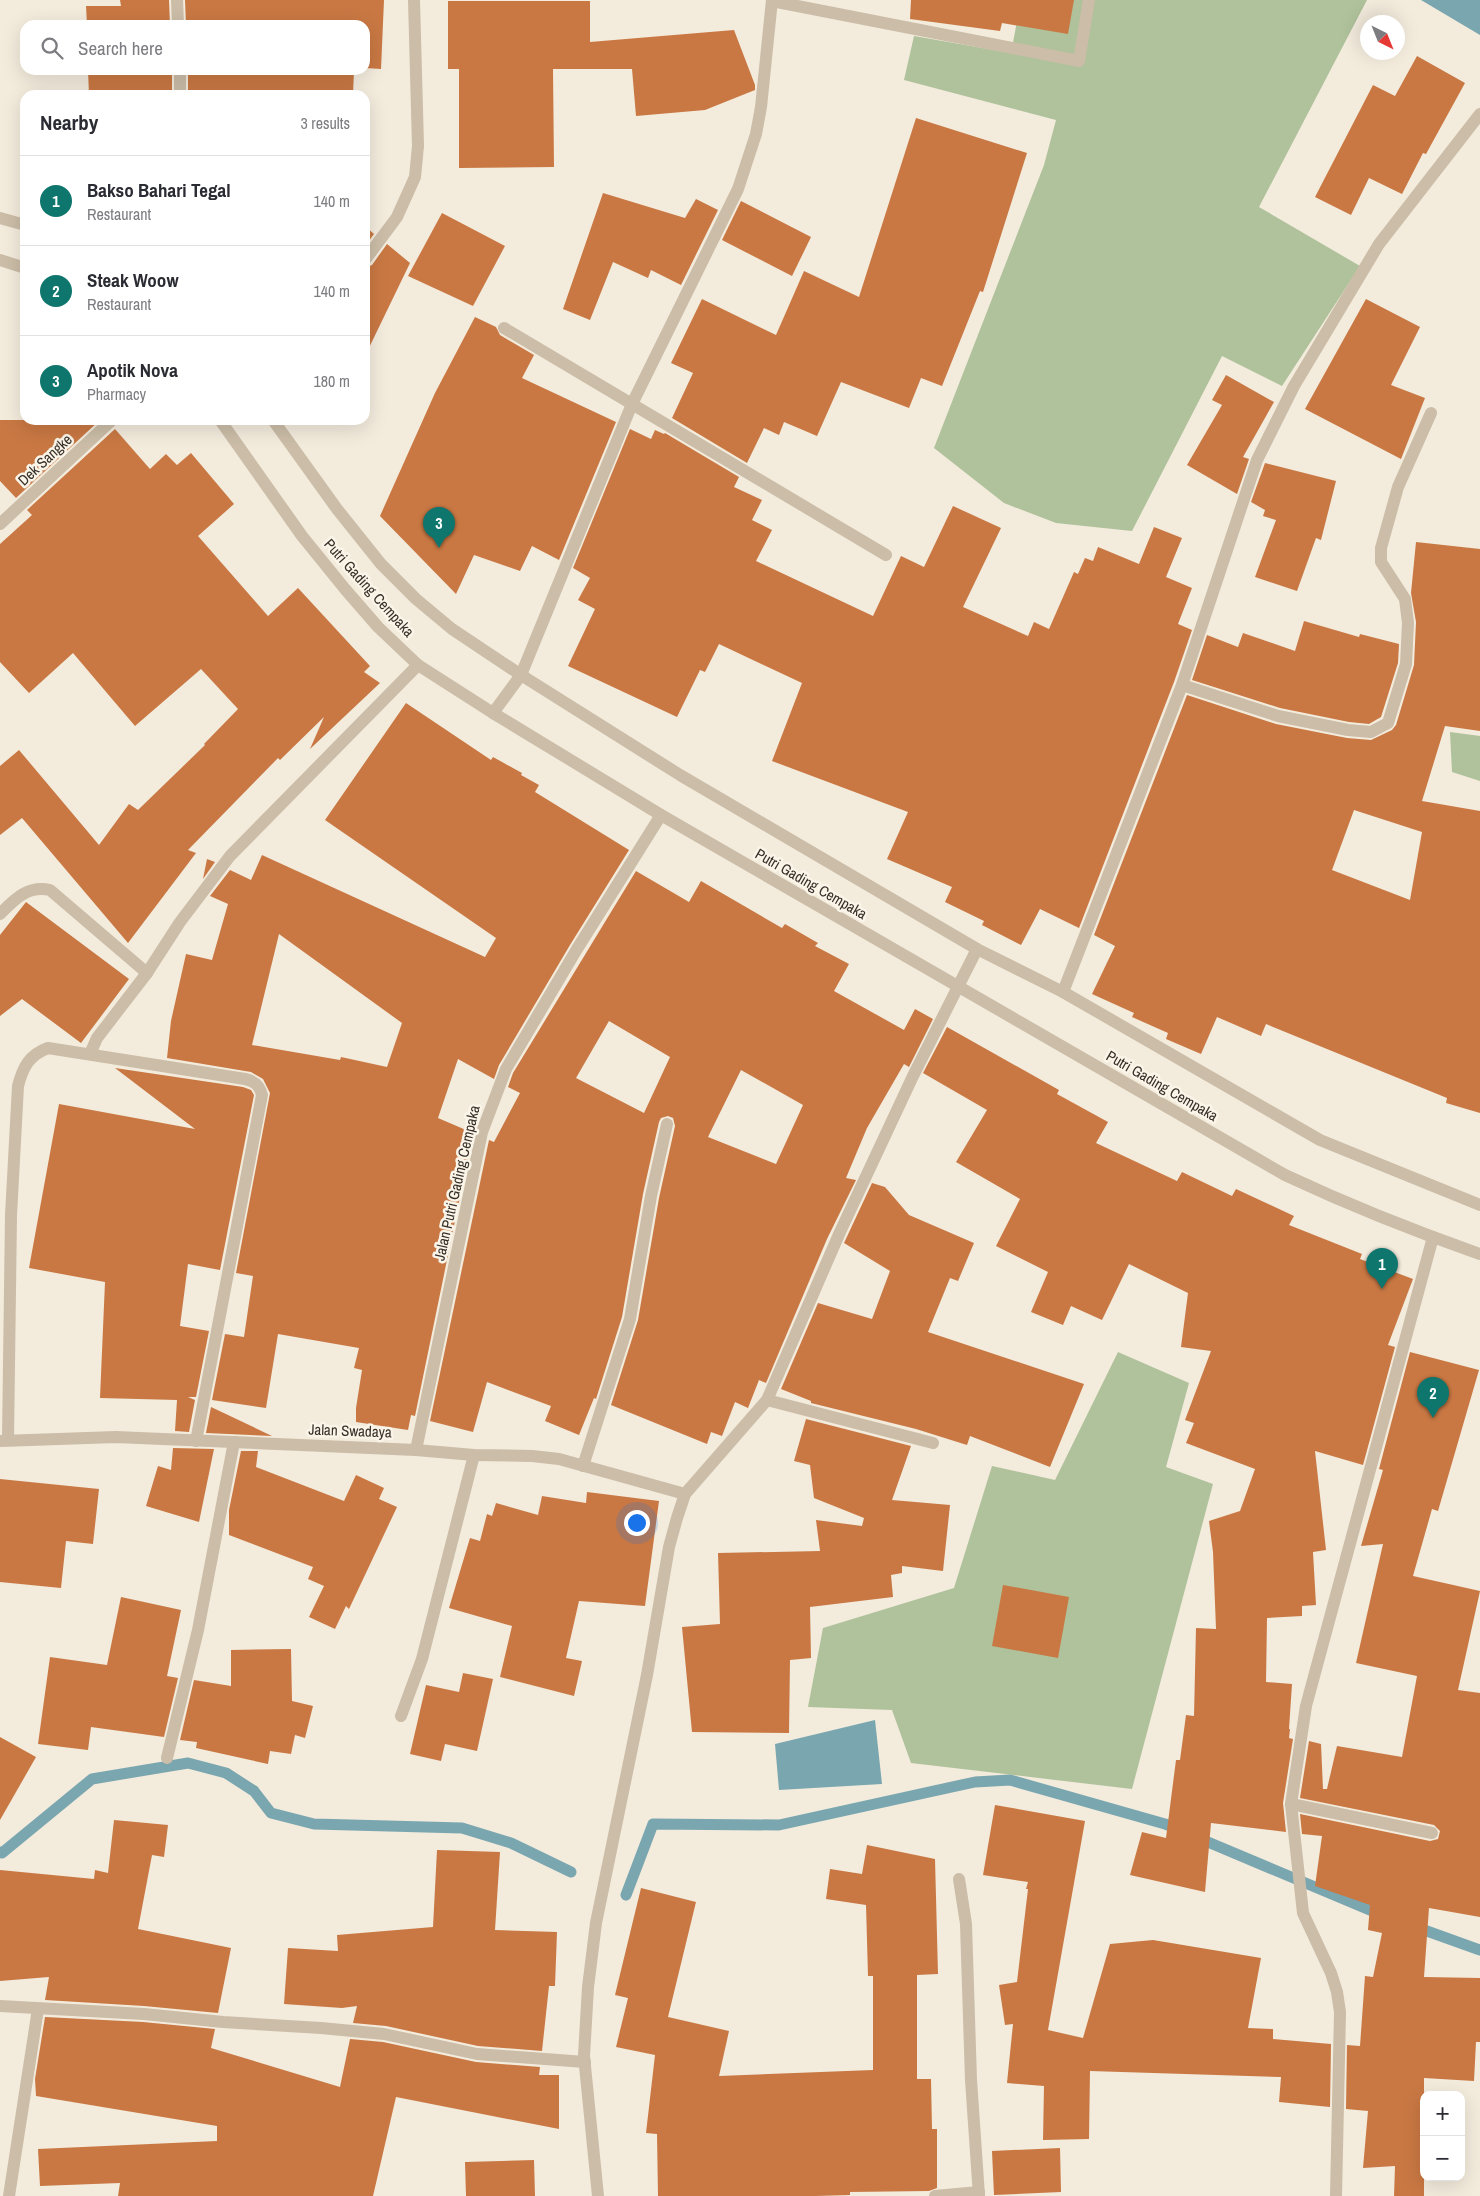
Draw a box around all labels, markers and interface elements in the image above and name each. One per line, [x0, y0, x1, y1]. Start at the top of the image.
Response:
north arrow [1360, 15, 1405, 60]
search box [20, 20, 370, 75]
icon: search [38, 34, 66, 62]
text: Search here [78, 35, 163, 61]
text: Nearby [40, 108, 98, 137]
text: 3 results [300, 112, 350, 134]
text: Bakso Bahari Tegal [87, 177, 230, 203]
text: 1 [52, 190, 60, 212]
text: 140 m [314, 190, 350, 212]
text: Restaurant [87, 203, 151, 225]
text: Steak Woow [87, 267, 179, 293]
text: 2 [52, 280, 60, 302]
text: 140 m [314, 280, 350, 302]
text: Restaurant [87, 293, 151, 315]
text: Apotik Nova [87, 357, 178, 383]
text: 3 [52, 370, 60, 392]
text: 180 m [314, 370, 350, 392]
text: Pharmacy [87, 383, 146, 405]
street label: Dek Sangke [13, 429, 76, 490]
pin: 3 [423, 507, 455, 548]
street label: Putri Gading Cempaka [319, 534, 419, 642]
street label: Putri Gading Cempaka [752, 843, 871, 924]
street label: Putri Gading Cempaka [1103, 1045, 1222, 1126]
street label: Jalan Putri Gading Cempaka [428, 1103, 485, 1263]
pin: 1 [1366, 1248, 1398, 1289]
pin: 2 [1417, 1377, 1449, 1418]
street label: Jalan Swadaya [308, 1419, 392, 1442]
your location [624, 1510, 650, 1536]
map controls [1420, 2091, 1465, 2181]
button: + [1420, 2091, 1465, 2136]
button: − [1420, 2136, 1465, 2181]

